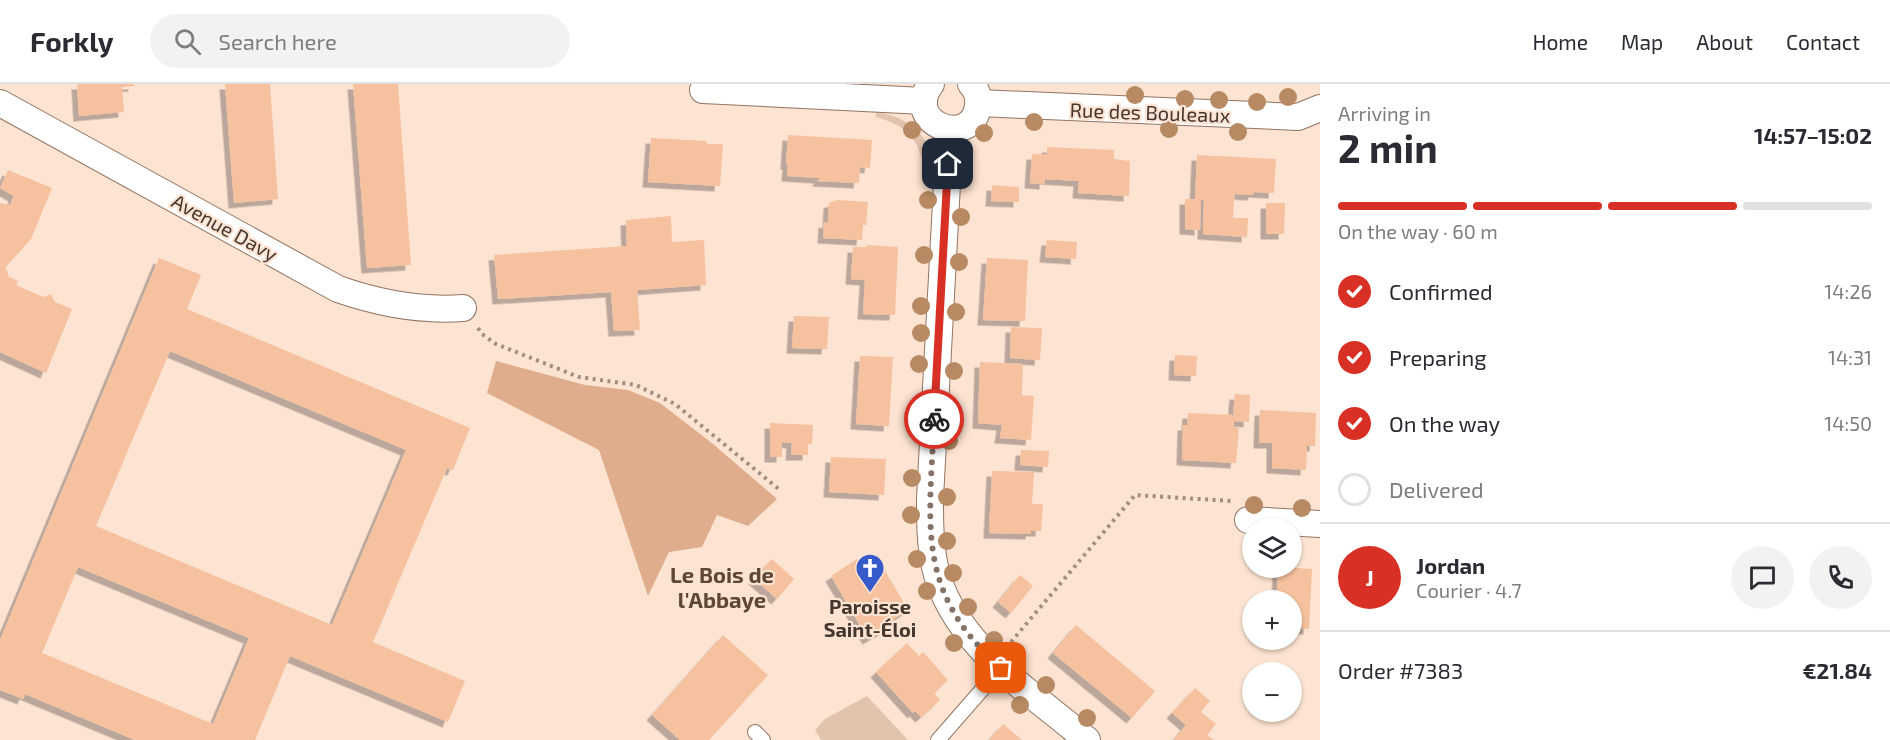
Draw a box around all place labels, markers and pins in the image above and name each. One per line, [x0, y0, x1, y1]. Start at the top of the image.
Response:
pin [922, 138, 973, 189]
church icon: Paroisse Saint-Éloi [854, 552, 886, 594]
place label: Paroisse Saint-Éloi [824, 594, 916, 641]
pin [975, 642, 1026, 693]

